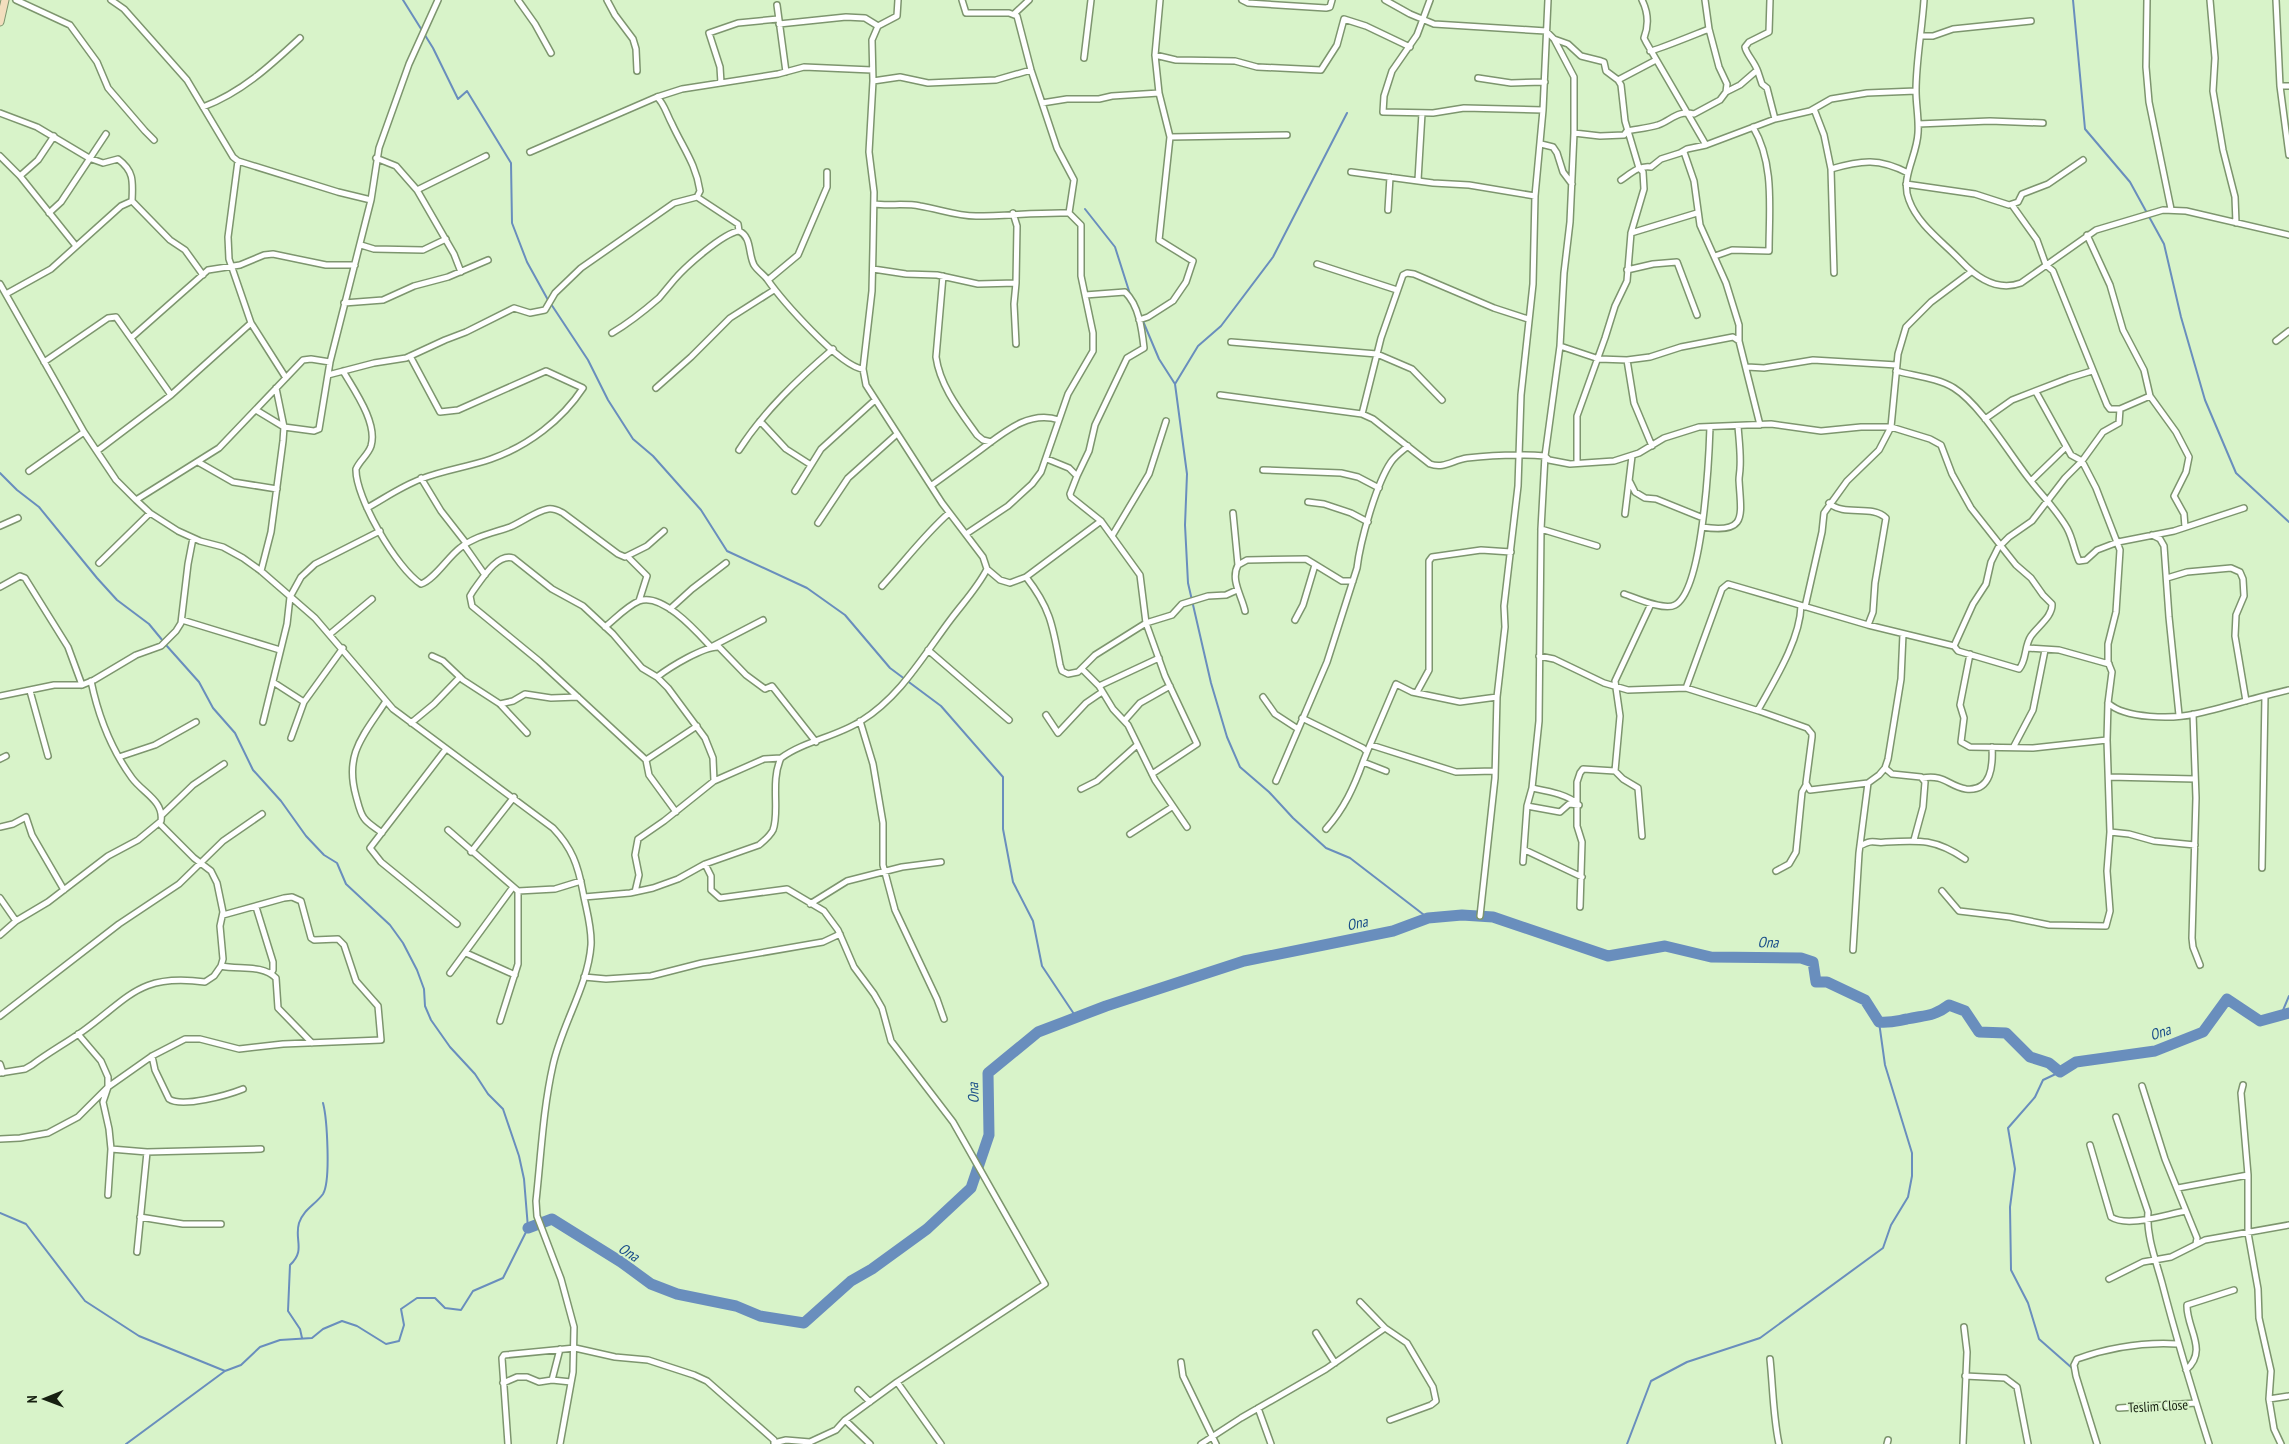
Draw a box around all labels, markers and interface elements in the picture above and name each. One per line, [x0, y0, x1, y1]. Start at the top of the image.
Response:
water label: Ona [1345, 911, 1370, 934]
water label: Ona [1757, 932, 1780, 952]
water label: Ona [2147, 1019, 2174, 1044]
water label: Ona [963, 1081, 983, 1104]
water label: Ona [615, 1238, 644, 1266]
north arrow [20, 1374, 70, 1424]
text: N [23, 1395, 41, 1403]
street label: Teslim Close [2128, 1395, 2189, 1417]

